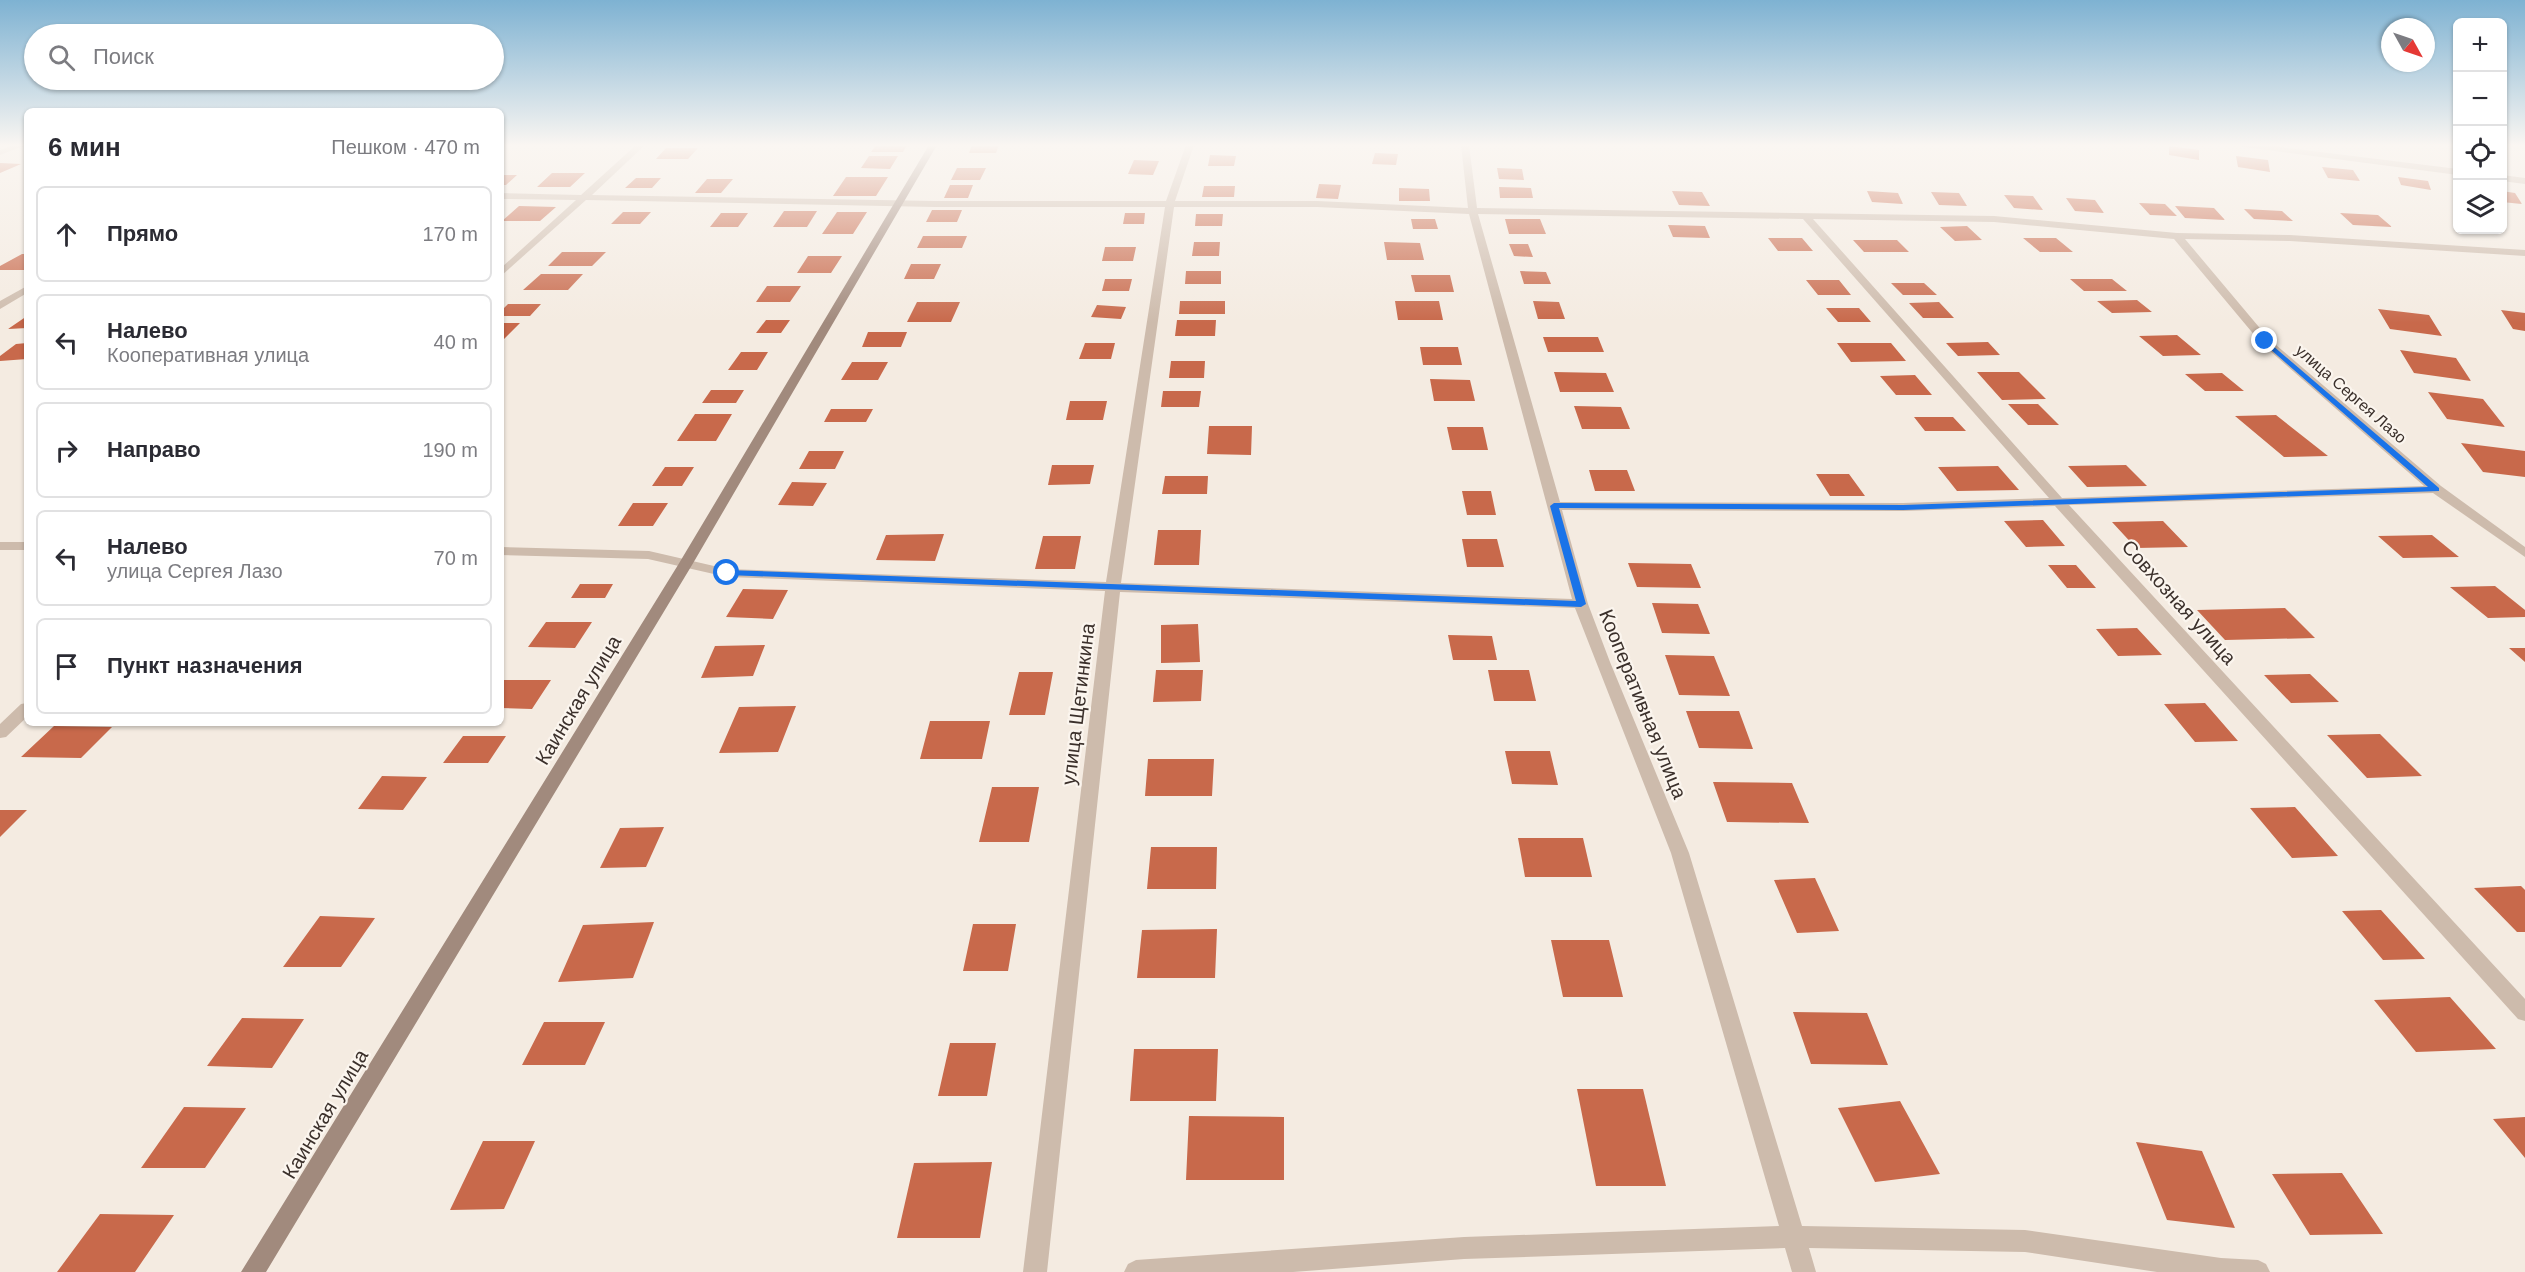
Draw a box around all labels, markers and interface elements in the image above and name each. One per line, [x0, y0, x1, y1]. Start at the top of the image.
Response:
north arrow [2381, 18, 2435, 72]
map controls [2453, 18, 2507, 234]
button: + [2453, 18, 2507, 72]
search box [24, 24, 504, 90]
icon: search [45, 41, 78, 74]
text: Поиск [93, 44, 154, 69]
button: − [2453, 72, 2507, 126]
button: locate [2453, 126, 2507, 180]
text: 6 мин [48, 132, 121, 162]
text: Пешком · 470 m [331, 136, 480, 158]
button: layers [2453, 180, 2507, 234]
icon: ahead [50, 218, 83, 251]
text: Прямо [107, 221, 178, 246]
text: 170 m [422, 223, 478, 245]
text: Налево [107, 318, 188, 343]
icon: left [50, 326, 83, 359]
route end [2251, 327, 2277, 353]
text: 40 m [434, 331, 478, 353]
street label: улица Сергея Лазо [2292, 341, 2410, 447]
text: Кооперативная улица [107, 344, 309, 366]
icon: right [50, 434, 83, 467]
text: Направо [107, 437, 201, 462]
text: 190 m [422, 439, 478, 461]
text: Налево [107, 534, 188, 559]
street label: Совхозная улица [2117, 535, 2241, 669]
icon: left [50, 542, 83, 575]
text: 70 m [434, 547, 478, 569]
route start [713, 559, 739, 585]
text: улица Сергея Лазо [107, 560, 283, 582]
street label: Кооперативная улица [1595, 606, 1691, 803]
street label: улица Щетинкина [1057, 621, 1099, 786]
street label: Каинская улица [531, 631, 626, 769]
icon: arrive [50, 650, 83, 683]
text: Пункт назначения [107, 653, 303, 678]
street label: Каинская улица [278, 1045, 373, 1183]

